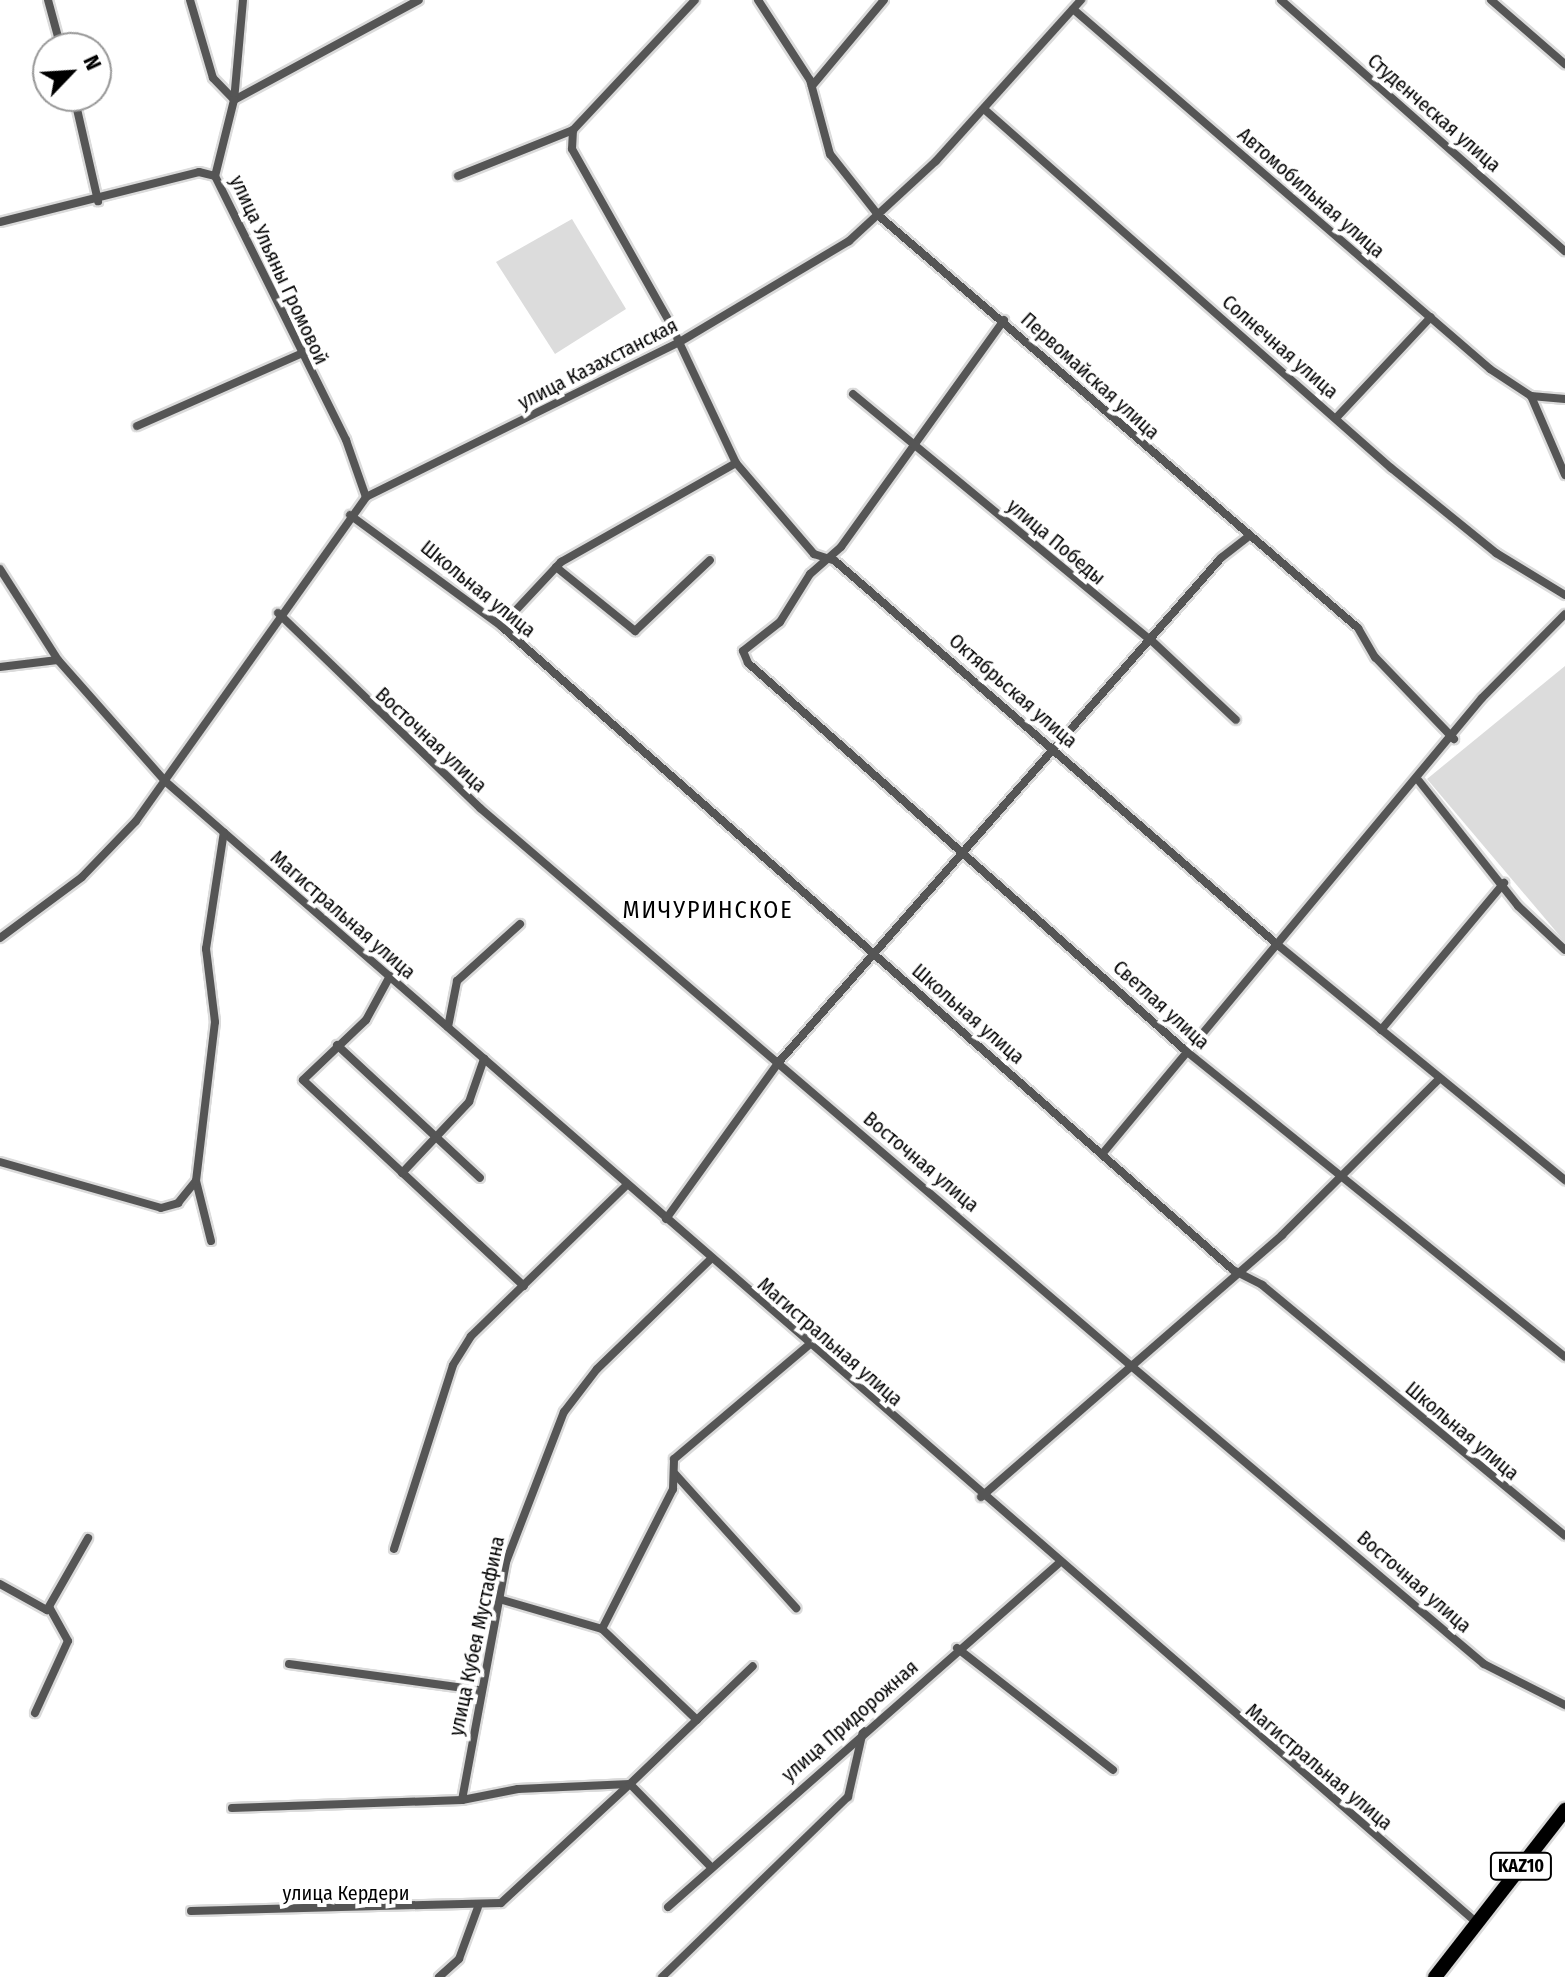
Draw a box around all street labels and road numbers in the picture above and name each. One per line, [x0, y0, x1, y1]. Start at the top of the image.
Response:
street label: Студенческая улица [1363, 49, 1505, 177]
street label: Автомобильная улица [1233, 123, 1389, 263]
street label: улица Ульяны Громовой [225, 172, 333, 368]
street label: Солнечная улица [1217, 290, 1343, 404]
street label: Первомайская улица [1016, 308, 1164, 444]
street label: улица Казахстанская [514, 313, 682, 415]
street label: улица Победы [1002, 494, 1110, 590]
street label: Школьная улица [416, 535, 540, 643]
street label: Октябрьская улица [944, 629, 1082, 753]
street label: Восточная улица [370, 682, 492, 798]
street label: Магистральная улица [266, 846, 420, 984]
street label: Светлая улица [1108, 956, 1214, 1054]
street label: Школьная улица [907, 959, 1029, 1069]
street label: Восточная улица [858, 1107, 984, 1217]
street label: Магистральная улица [753, 1273, 907, 1411]
street label: Школьная улица [1400, 1377, 1524, 1485]
street label: Восточная улица [1352, 1526, 1476, 1638]
street label: улица Кубея Мустафина [444, 1534, 510, 1738]
street label: улица Придорожная [777, 1655, 923, 1787]
street label: Магистральная улица [1241, 1699, 1397, 1835]
road number: KAZ10 [1489, 1852, 1553, 1880]
street label: улица Кердери [283, 1881, 409, 1905]

